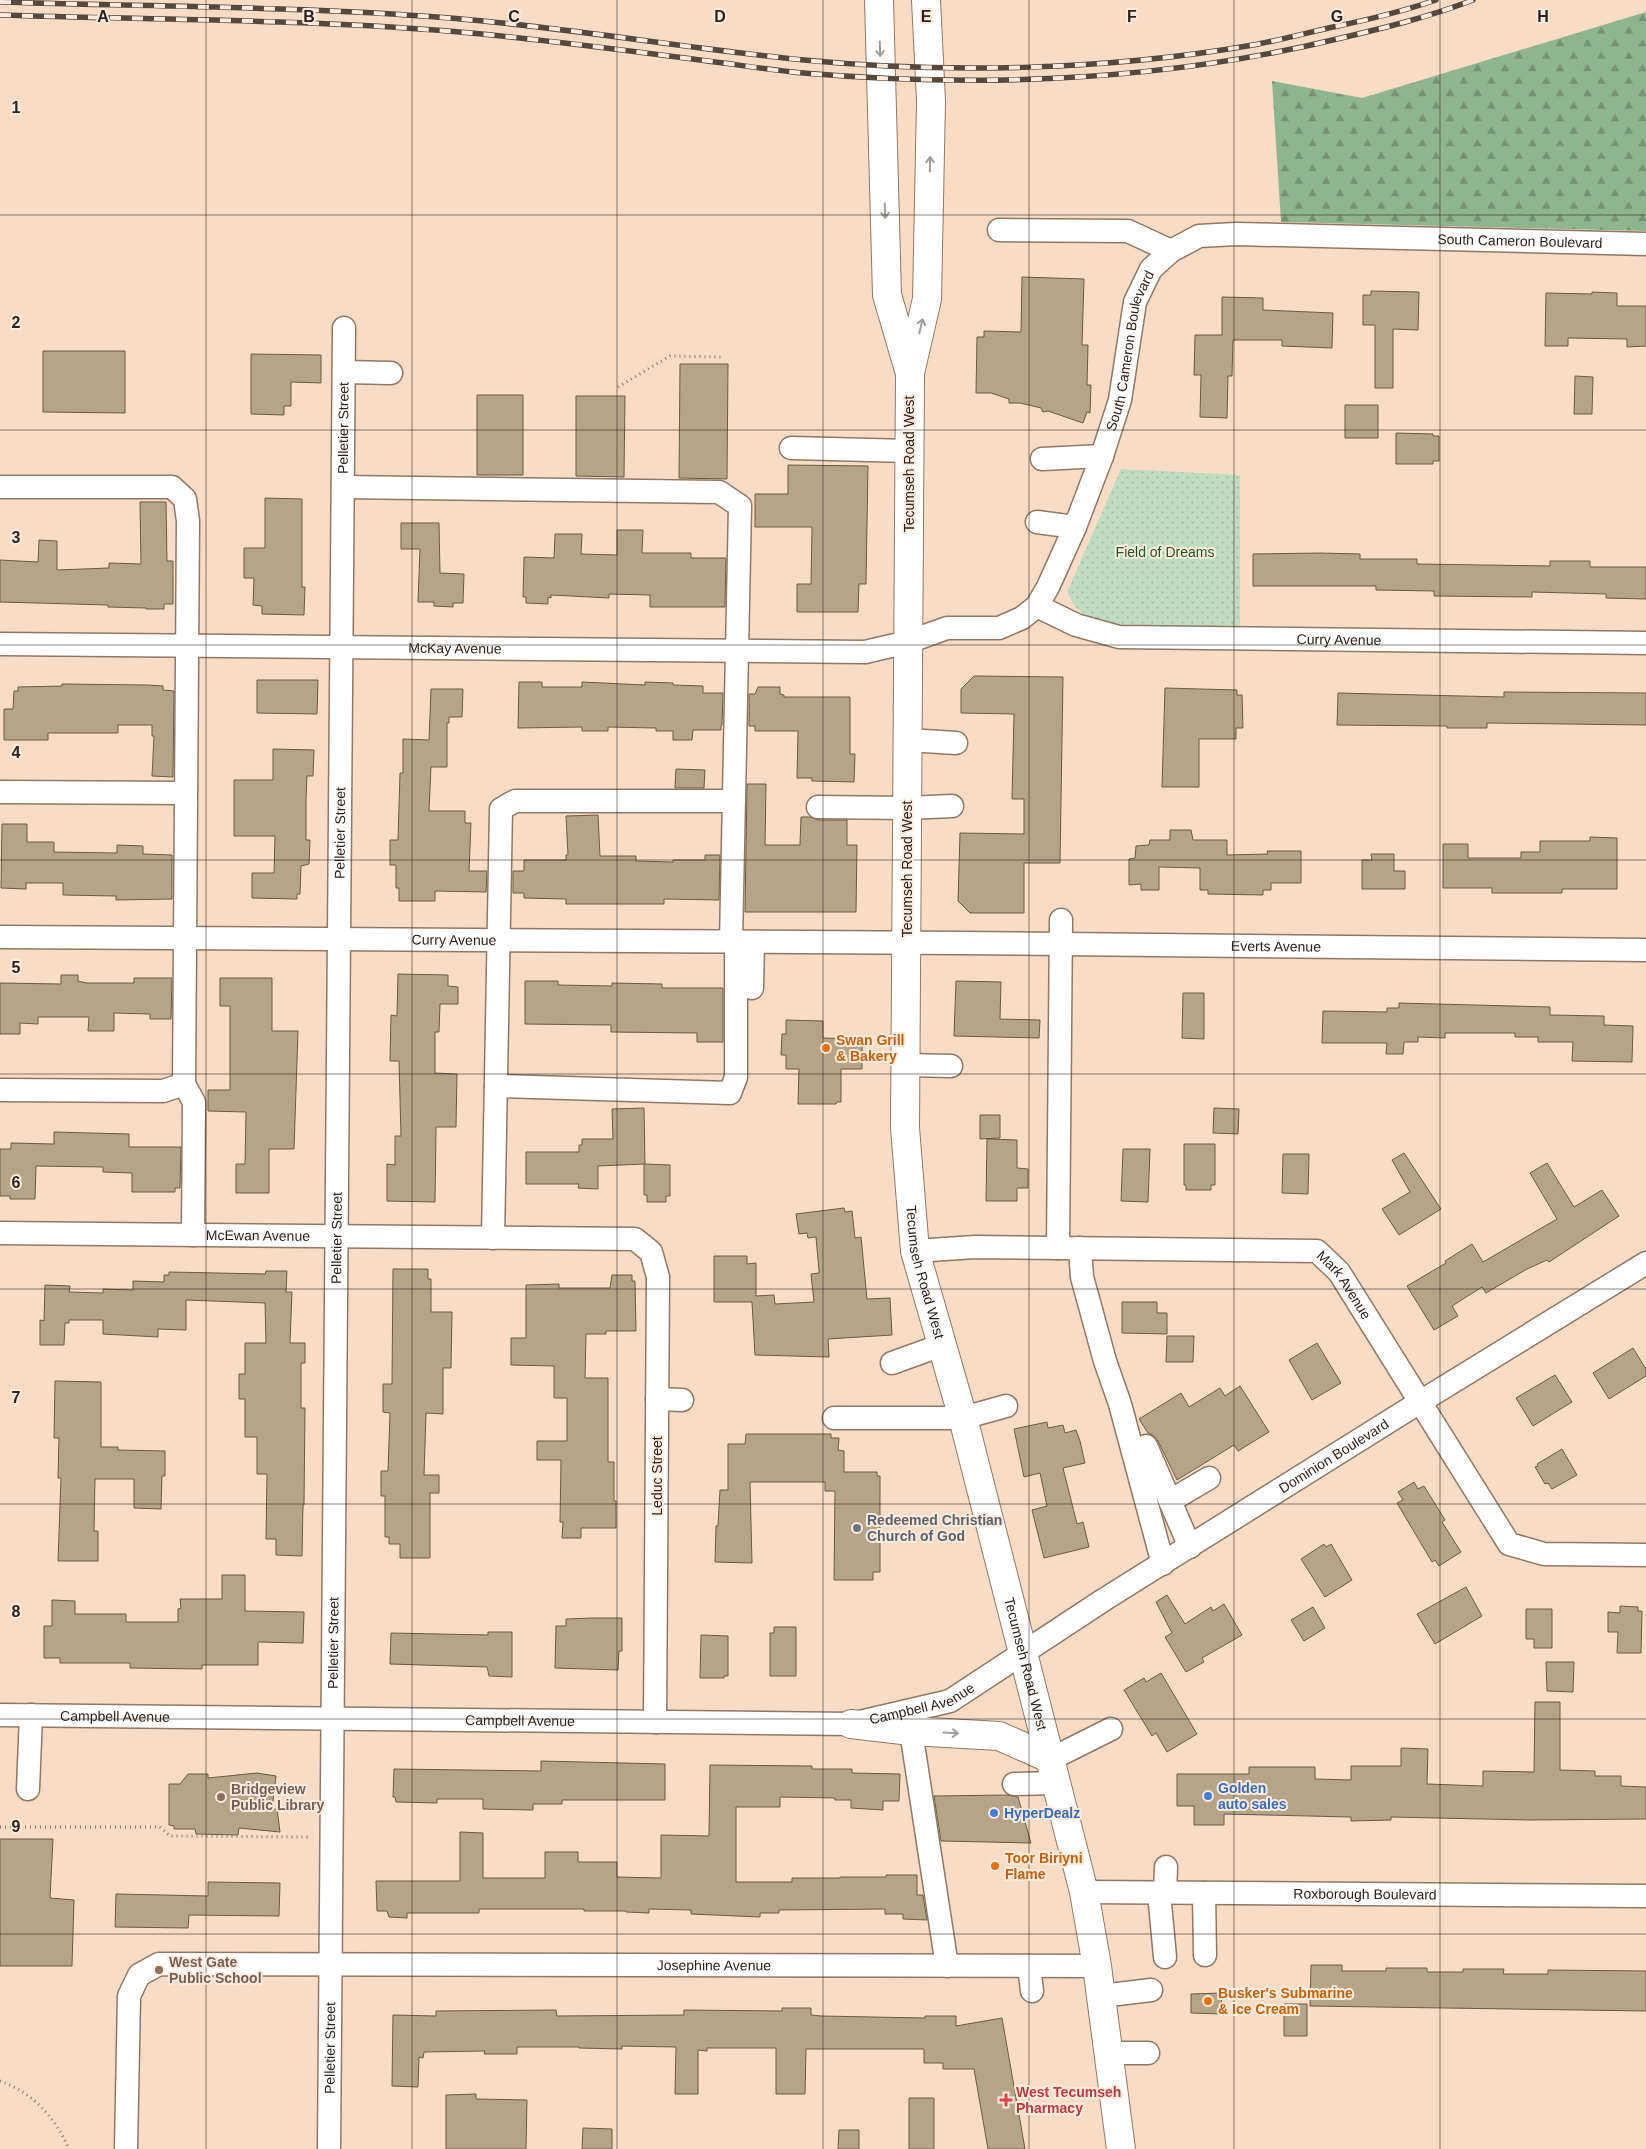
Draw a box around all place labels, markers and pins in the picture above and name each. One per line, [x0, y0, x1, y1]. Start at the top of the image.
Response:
place label: Swan Grill & Bakery [836, 1032, 904, 1064]
marker: Swan Grill & Bakery [820, 1042, 832, 1054]
place label: Redeemed Christian Church of God [867, 1512, 1002, 1544]
marker: Redeemed Christian Church of God [851, 1522, 863, 1534]
place label: Golden auto sales [1218, 1780, 1287, 1812]
place label: Bridgeview Public Library [231, 1781, 325, 1813]
marker: Golden auto sales [1202, 1790, 1214, 1802]
marker: Bridgeview Public Library [215, 1791, 227, 1803]
place label: HyperDealz [1004, 1805, 1080, 1821]
marker: HyperDealz [988, 1807, 1000, 1819]
place label: Toor Biriyni Flame [1005, 1850, 1083, 1882]
marker: Toor Biriyni Flame [989, 1860, 1001, 1872]
place label: West Gate Public School [169, 1954, 262, 1986]
marker: West Gate Public School [153, 1964, 165, 1976]
place label: Busker's Submarine & Ice Cream [1218, 1985, 1353, 2017]
marker: Busker's Submarine & Ice Cream [1202, 1995, 1214, 2007]
place label: West Tecumseh Pharmacy [1016, 2084, 1121, 2116]
marker: West Tecumseh Pharmacy [1000, 2094, 1012, 2106]

